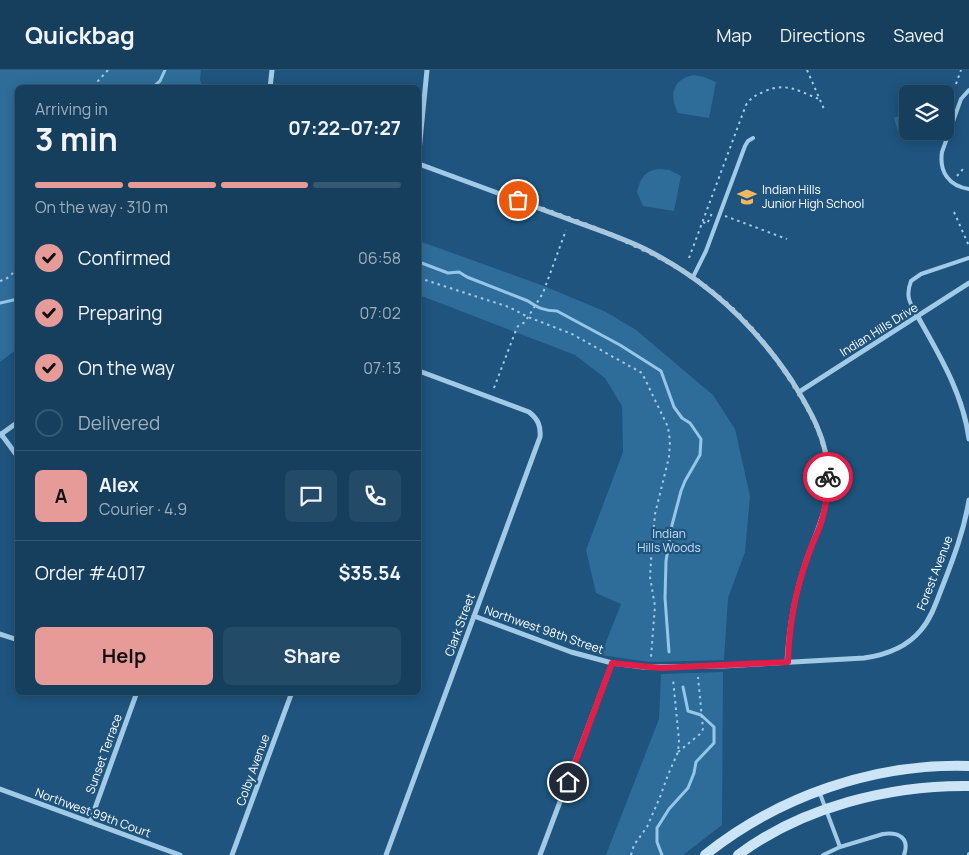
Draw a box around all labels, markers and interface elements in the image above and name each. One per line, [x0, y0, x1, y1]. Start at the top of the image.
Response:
text: Quickbag [25, 18, 135, 51]
text: Map [716, 23, 752, 47]
text: Directions [780, 23, 865, 47]
text: Saved [893, 23, 944, 47]
map controls [899, 85, 954, 140]
button: layers [899, 85, 954, 140]
text: Arriving in [35, 98, 108, 120]
text: 07:22–07:27 [288, 115, 401, 141]
text: 3 min [35, 117, 118, 161]
pin [497, 179, 539, 221]
place label: Indian Hills Junior High School [762, 181, 864, 212]
icon: bag [504, 186, 532, 214]
school or university icon: Indian Hills Junior High School [736, 186, 758, 208]
text: On the way · 310 m [35, 196, 168, 218]
icon: check [35, 244, 63, 272]
text: Confirmed [78, 245, 171, 271]
text: 06:58 [358, 247, 401, 269]
icon: check [35, 299, 63, 327]
street label: Indian Hills Drive [836, 299, 921, 360]
text: Preparing [78, 300, 163, 326]
text: 07:02 [360, 302, 401, 324]
icon: check [35, 354, 63, 382]
text: On the way [78, 355, 175, 381]
text: 07:13 [363, 357, 401, 379]
text: Delivered [78, 410, 160, 436]
courier [803, 452, 853, 502]
icon: bike [814, 463, 842, 491]
button: chat [285, 470, 337, 522]
button: phone [349, 470, 401, 522]
text: Alex [99, 472, 139, 498]
text: A [55, 483, 67, 509]
text: Courier · 4.9 [99, 498, 187, 520]
park label: Indian Hills Woods [637, 525, 701, 556]
street label: Forest Avenue [912, 533, 957, 613]
text: Order #4017 [35, 560, 146, 586]
text: $35.54 [338, 560, 401, 586]
street label: Clark Street [440, 591, 479, 659]
street label: Northwest 98th Street [482, 601, 606, 658]
button: Help [35, 627, 213, 685]
button: Share [223, 627, 401, 685]
street label: Sunset Terrace [81, 711, 126, 796]
street label: Colby Avenue [232, 732, 273, 808]
pin [547, 761, 589, 803]
icon: home [554, 768, 582, 796]
street label: Northwest 99th Court [33, 784, 154, 841]

